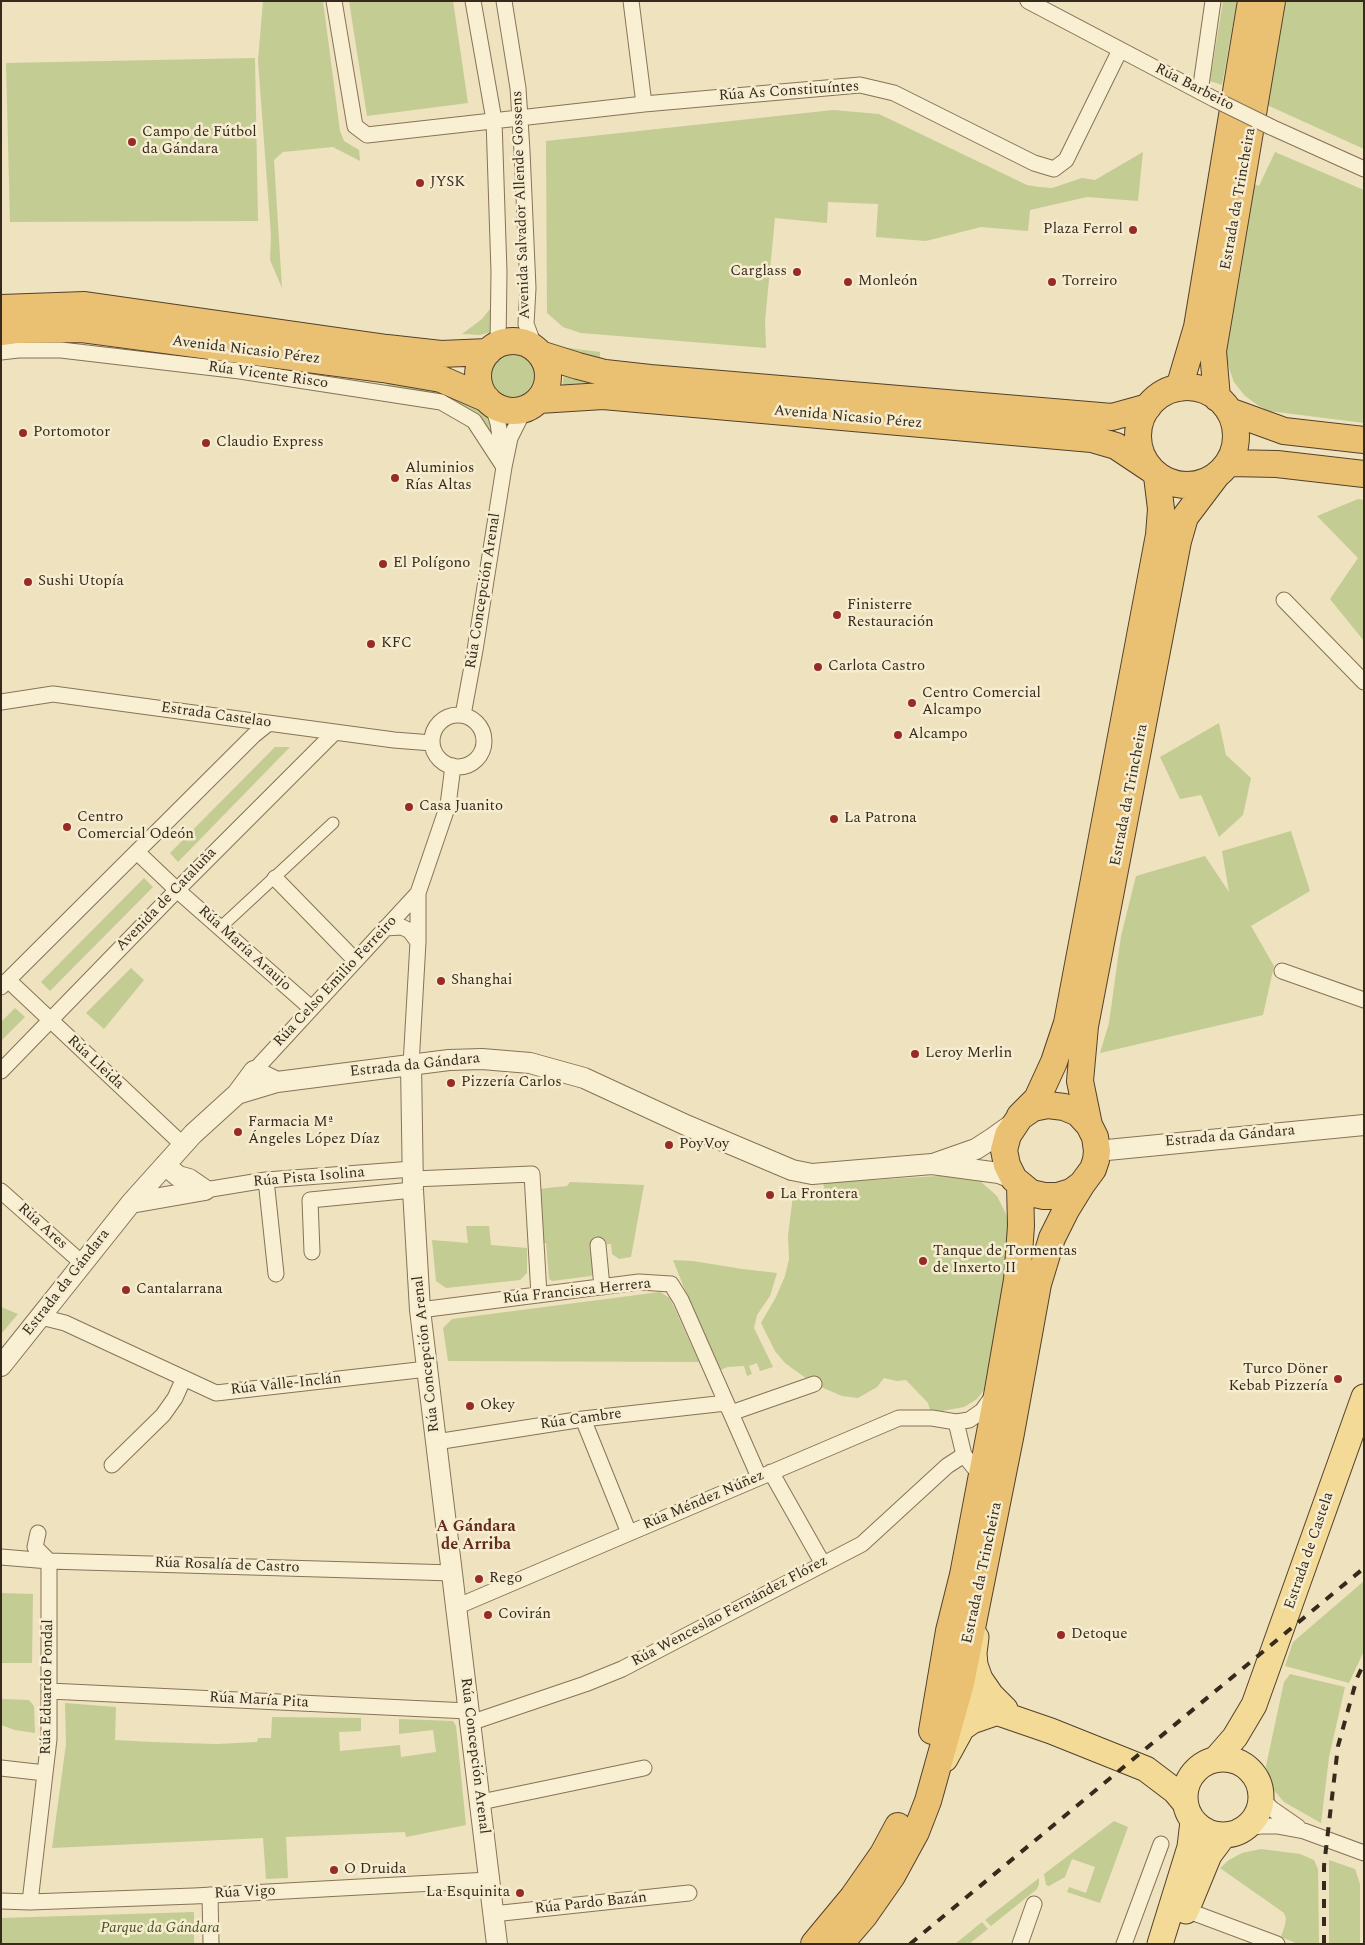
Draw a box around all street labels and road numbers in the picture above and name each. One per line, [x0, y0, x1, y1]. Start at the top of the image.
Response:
street label: Rúa Barbeito [1151, 60, 1237, 116]
street label: Rúa As Constituíntes [718, 78, 860, 106]
street label: Avenida Salvador Allende Gossens [509, 90, 535, 320]
street label: Estrada da Trincheira [1218, 126, 1260, 272]
street label: Avenida Nicasio Pérez [171, 333, 321, 369]
street label: Rúa Vicente Risco [207, 359, 329, 393]
street label: Avenida Nicasio Pérez [773, 403, 923, 433]
street label: Rúa Concepción Arenal [463, 512, 505, 670]
street label: Estrada Castelao [160, 699, 272, 733]
street label: Estrada da Trincheira [1107, 722, 1153, 868]
street label: Avenida de Cataluña [113, 844, 221, 956]
street label: Rúa María Araujo [194, 903, 294, 995]
street label: Rúa Celso Emilio Ferreiro [271, 913, 401, 1051]
street label: Rúa Lleida [63, 1032, 127, 1094]
street label: Estrada da Gándara [349, 1050, 481, 1082]
street label: Estrada da Gándara [1164, 1122, 1296, 1152]
street label: Rúa Pista Isolina [252, 1164, 366, 1192]
street label: Rúa Ares [14, 1200, 70, 1254]
street label: Estrada da Gándara [20, 1226, 114, 1340]
street label: Rúa Concepción Arenal [410, 1275, 444, 1433]
street label: Rúa Francisca Herrera [502, 1275, 652, 1309]
street label: Rúa Valle-Inclán [230, 1370, 342, 1400]
street label: Rúa Cambre [539, 1405, 623, 1435]
street label: Rúa Méndez Núñez [641, 1467, 767, 1535]
street label: Estrada de Castela [1282, 1490, 1338, 1612]
street label: Estrada da Trincheira [959, 1501, 1007, 1645]
street label: Rúa Wenceslao Fernández Flórez [629, 1553, 831, 1671]
street label: Rúa Rosalía de Castro [154, 1554, 300, 1578]
street label: Rúa Eduardo Pondal [38, 1619, 58, 1755]
street label: Rúa Concepción Arenal [455, 1677, 493, 1835]
street label: Rúa María Pita [209, 1689, 309, 1713]
street label: Rúa Vigo [214, 1882, 276, 1904]
street label: Rúa Pardo Bazán [534, 1889, 648, 1919]

